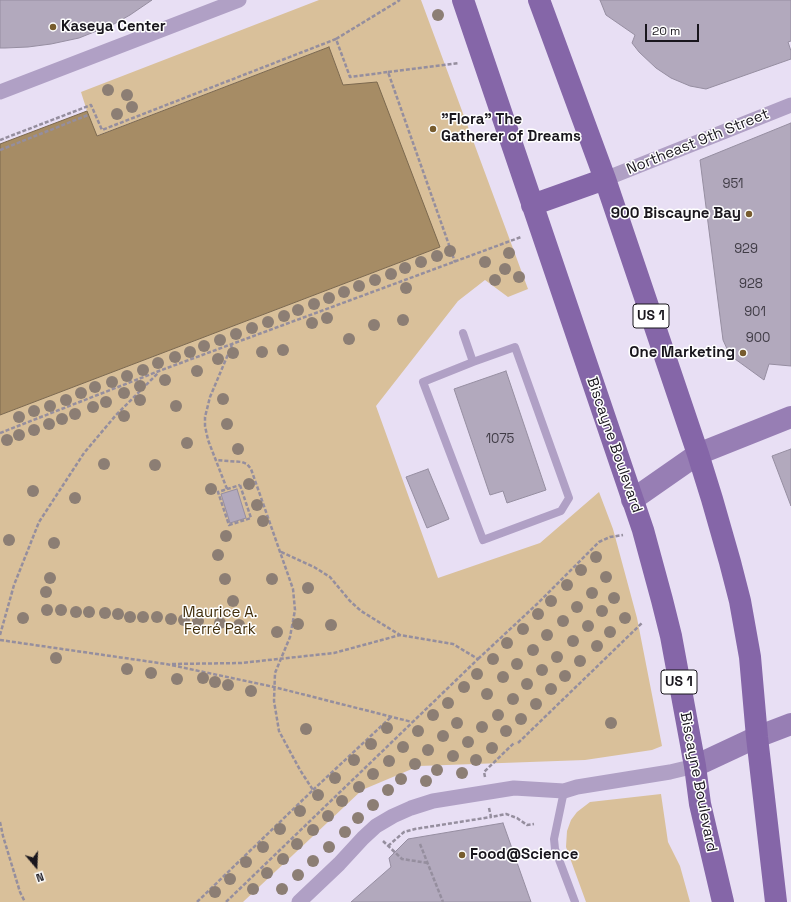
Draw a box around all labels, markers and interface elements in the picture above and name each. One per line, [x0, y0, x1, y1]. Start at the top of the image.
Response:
scale bar [647, 16, 701, 42]
place label: Kaseya Center [61, 18, 166, 36]
marker: Kaseya Center [48, 22, 58, 32]
text: 20 m [652, 23, 680, 39]
street label: Northeast 9th Street [624, 105, 772, 179]
place label: "Flora" The Gatherer of Dreams [441, 111, 581, 146]
marker: "Flora" The Gatherer of Dreams [428, 124, 438, 134]
house number: 951 [723, 176, 743, 192]
place label: 900 Biscayne Bay [611, 205, 741, 223]
marker: 900 Biscayne Bay [744, 209, 754, 219]
house number: 929 [734, 241, 758, 257]
house number: 928 [739, 276, 763, 292]
road number: US 1 [633, 304, 669, 328]
house number: 901 [744, 304, 766, 320]
house number: 900 [746, 330, 770, 346]
place label: One Marketing [629, 344, 735, 362]
marker: One Marketing [738, 348, 748, 358]
street label: Biscayne Boulevard [582, 375, 646, 515]
house number: 1075 [486, 431, 514, 447]
park label: Maurice A. Ferré Park [183, 604, 257, 639]
road number: US 1 [661, 670, 697, 694]
street label: Biscayne Boulevard [676, 711, 720, 853]
north arrow [16, 846, 56, 886]
place label: Food@Science [470, 846, 578, 864]
marker: Food@Science [457, 850, 467, 860]
text: N [34, 870, 46, 885]

